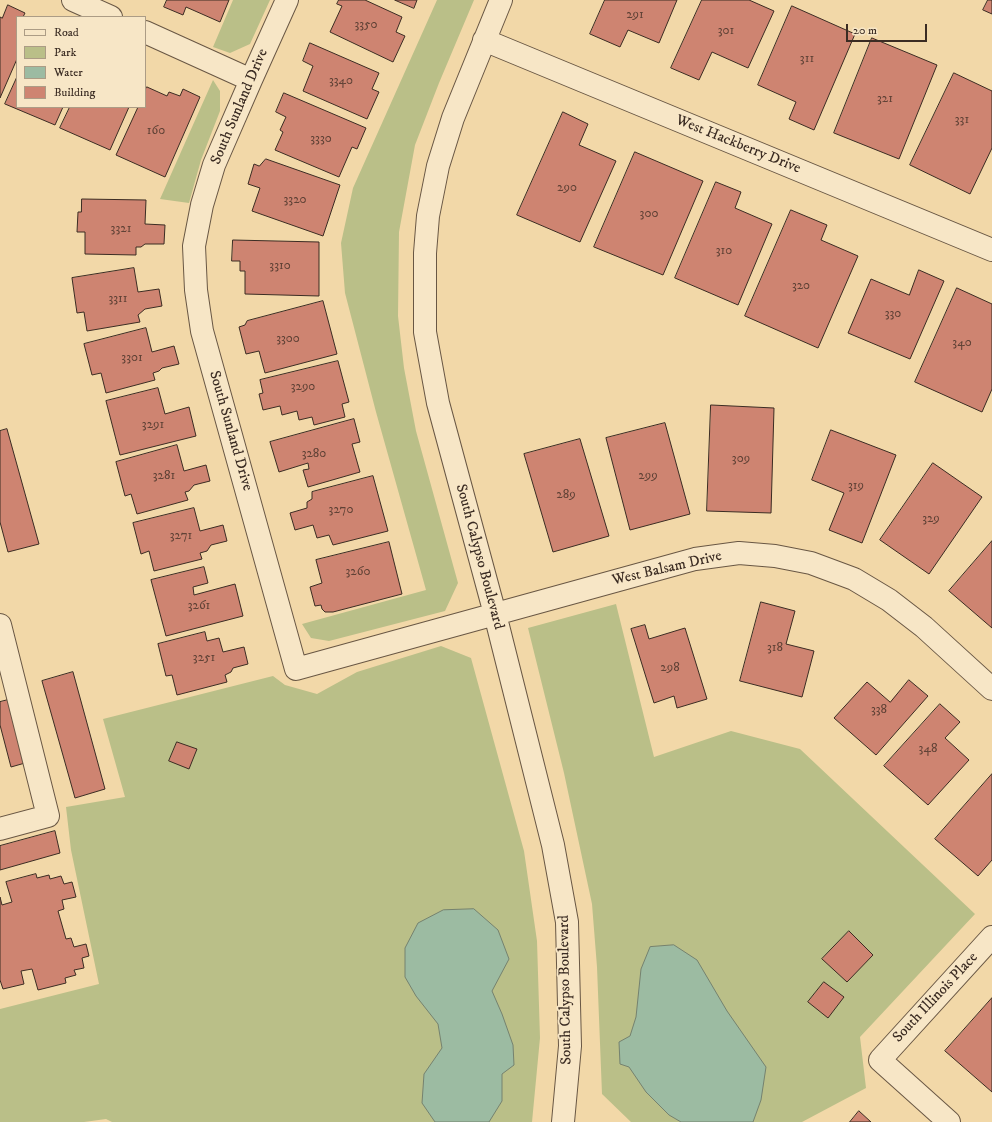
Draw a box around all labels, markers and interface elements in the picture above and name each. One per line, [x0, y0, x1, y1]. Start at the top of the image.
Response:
house number: 291 [626, 7, 644, 23]
legend [16, 16, 146, 108]
scale bar [848, 16, 929, 42]
house number: 3350 [354, 17, 378, 33]
house number: 301 [718, 23, 734, 39]
text: 20 m [853, 23, 877, 38]
text: Road [54, 25, 79, 40]
text: Park [54, 45, 76, 60]
street label: South Sunland Drive [207, 46, 273, 168]
house number: 311 [800, 51, 814, 67]
text: Water [54, 65, 83, 80]
house number: 3340 [329, 73, 353, 89]
text: Building [54, 85, 95, 100]
house number: 321 [877, 91, 893, 107]
street label: West Hackberry Drive [673, 112, 803, 178]
house number: 331 [955, 112, 969, 128]
house number: 160 [147, 123, 165, 139]
house number: 3330 [310, 131, 332, 147]
house number: 290 [557, 180, 577, 196]
house number: 3320 [283, 192, 307, 208]
house number: 300 [640, 206, 658, 222]
house number: 3321 [111, 221, 131, 237]
house number: 310 [716, 243, 732, 259]
house number: 3310 [269, 258, 291, 274]
house number: 320 [792, 278, 810, 294]
house number: 3311 [108, 291, 128, 307]
house number: 330 [885, 306, 901, 322]
house number: 3300 [276, 331, 300, 347]
house number: 340 [952, 335, 972, 351]
house number: 3301 [121, 350, 143, 366]
street label: South Sunland Drive [204, 369, 256, 493]
house number: 3290 [291, 379, 315, 395]
house number: 3291 [142, 417, 164, 433]
house number: 3280 [302, 446, 326, 462]
house number: 309 [732, 451, 750, 467]
house number: 3281 [153, 468, 175, 484]
house number: 299 [638, 468, 658, 484]
house number: 319 [848, 478, 864, 494]
street label: South Calypso Boulevard [451, 482, 507, 632]
house number: 289 [556, 487, 576, 503]
house number: 3270 [329, 502, 353, 518]
house number: 329 [922, 511, 940, 527]
house number: 3271 [170, 528, 192, 544]
street label: West Balsam Drive [610, 548, 724, 590]
house number: 3260 [346, 564, 370, 580]
house number: 3261 [188, 598, 210, 614]
house number: 318 [767, 640, 783, 656]
house number: 3251 [193, 650, 215, 666]
house number: 298 [660, 660, 680, 676]
house number: 338 [871, 702, 887, 718]
house number: 348 [919, 741, 937, 757]
street label: South Calypso Boulevard [556, 915, 576, 1065]
street label: South Illinois Place [890, 949, 982, 1047]

